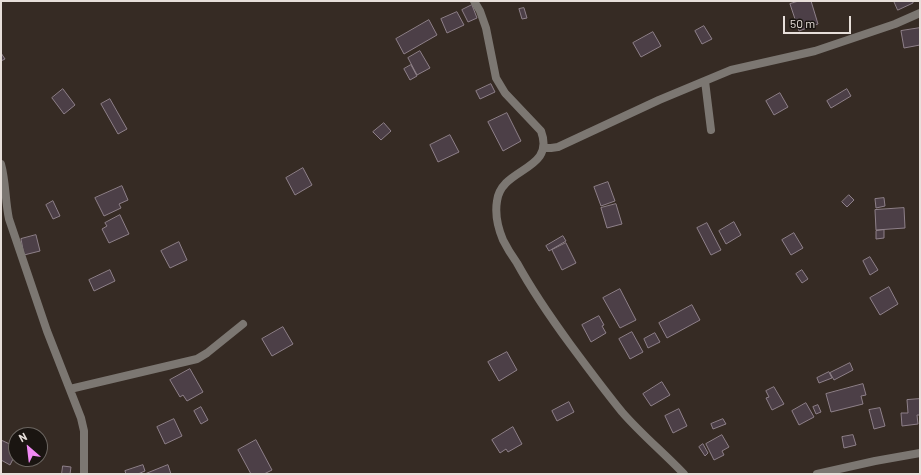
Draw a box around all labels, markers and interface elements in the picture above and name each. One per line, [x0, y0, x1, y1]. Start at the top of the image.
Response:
scale bar [785, 8, 853, 34]
text: 50 m [790, 16, 815, 30]
north arrow [8, 427, 48, 467]
text: N [16, 429, 29, 444]

